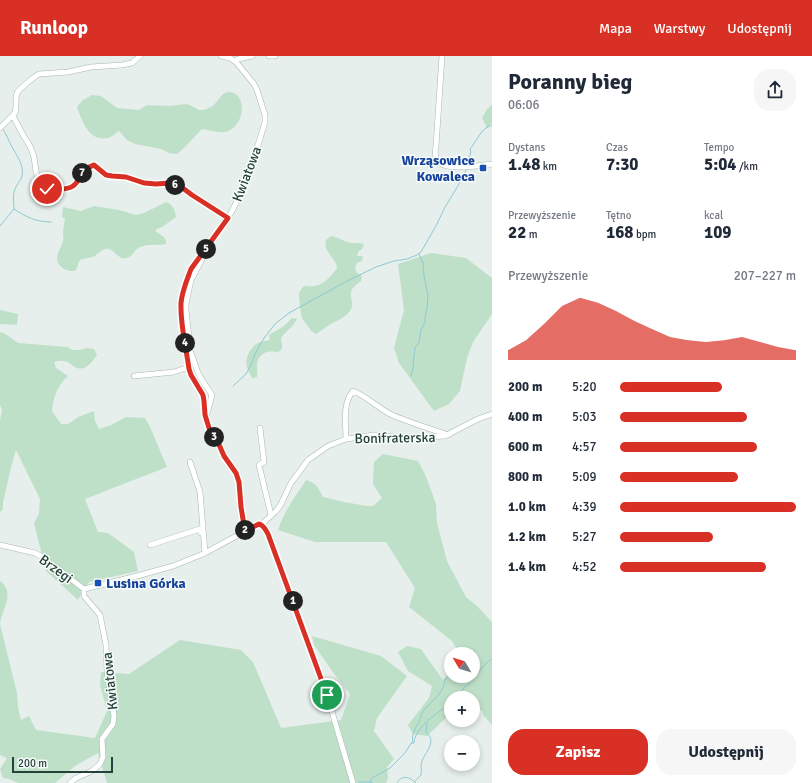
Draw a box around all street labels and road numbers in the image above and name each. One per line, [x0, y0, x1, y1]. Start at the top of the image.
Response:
street label: Kwiatowa [229, 144, 265, 204]
street label: Bonifraterska [354, 429, 436, 447]
street label: Brzegi [36, 551, 76, 587]
street label: Kwiatowa [99, 651, 121, 711]

